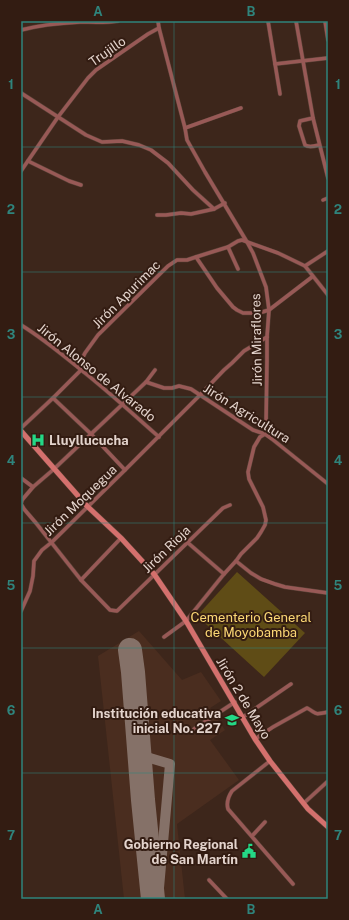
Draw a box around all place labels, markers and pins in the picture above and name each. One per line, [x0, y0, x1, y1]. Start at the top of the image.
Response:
hospital icon: Lluyllucucha [30, 432, 46, 448]
place label: Lluyllucucha [49, 433, 129, 448]
place label: Institución educativa inicial No. 227 [92, 706, 221, 736]
school or university icon: Institución educativa inicial No. 227 [224, 712, 240, 728]
place label: Gobierno Regional de San Martín [124, 837, 238, 867]
public building icon: Gobierno Regional de San Martín [241, 843, 257, 859]

